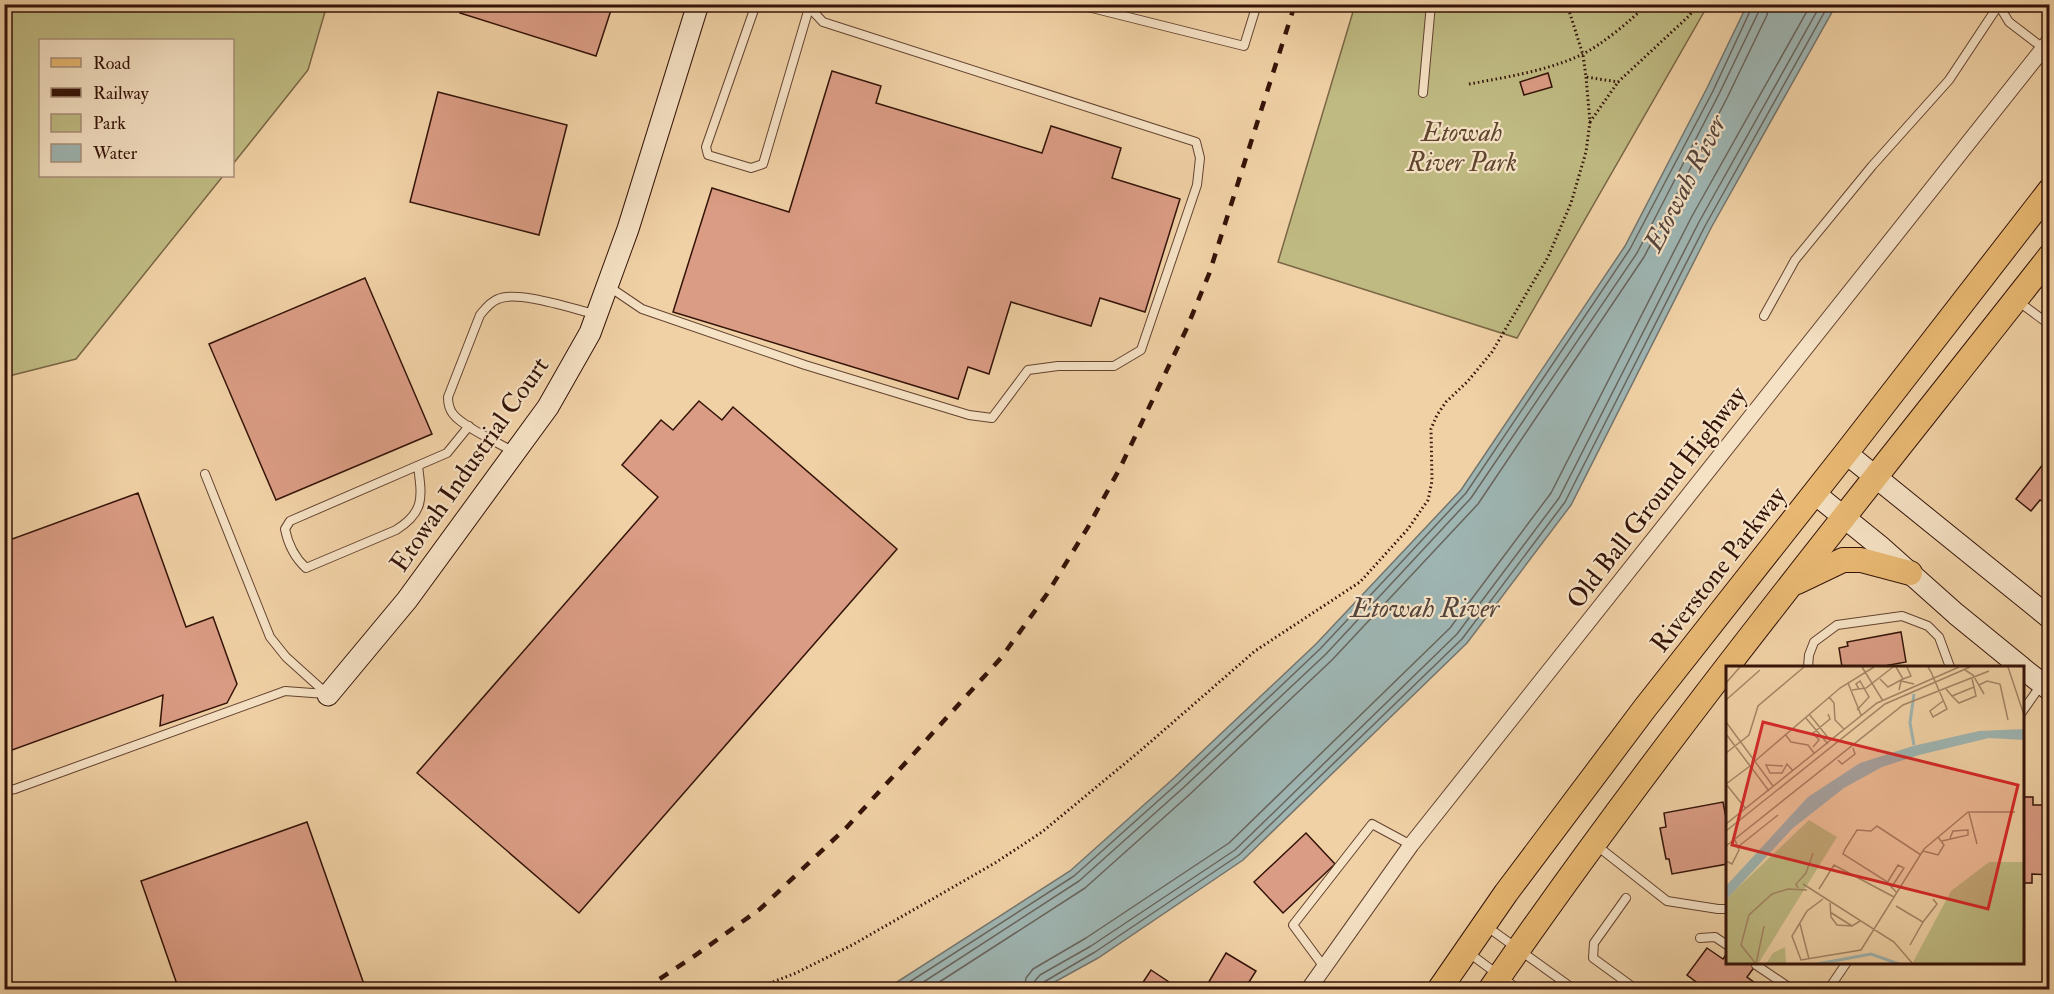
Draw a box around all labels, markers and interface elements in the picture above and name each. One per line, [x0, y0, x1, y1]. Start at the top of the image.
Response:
legend [39, 39, 234, 177]
text: Road [93, 52, 131, 75]
text: Railway [93, 82, 150, 105]
water label: Etowah River [1636, 108, 1735, 259]
text: Park [93, 112, 126, 135]
park label: Etowah River Park [1406, 117, 1517, 179]
text: Water [92, 142, 137, 165]
street label: Etowah Industrial Court [384, 351, 556, 578]
street label: Old Ball Ground Highway [1560, 380, 1754, 615]
street label: Riverstone Parkway [1644, 480, 1794, 659]
water label: Etowah River [1349, 592, 1501, 625]
inset map [1726, 666, 2024, 964]

